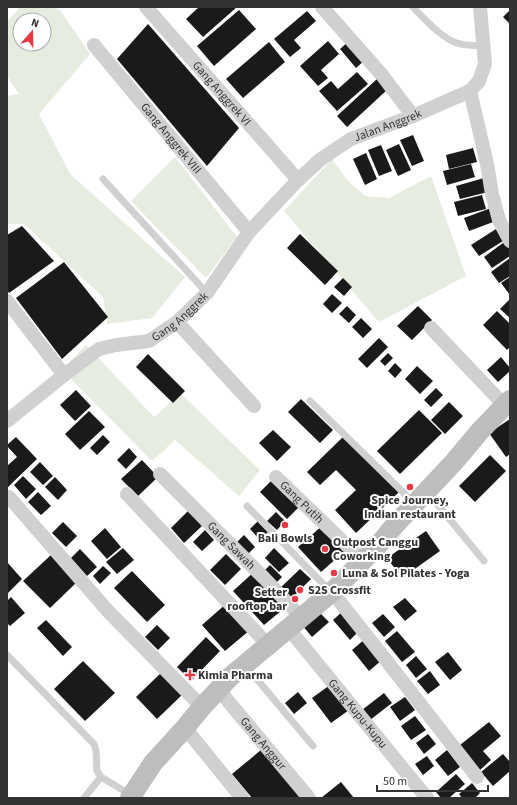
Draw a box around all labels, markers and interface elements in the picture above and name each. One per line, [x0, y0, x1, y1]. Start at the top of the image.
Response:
north arrow [12, 12, 52, 52]
text: N [29, 15, 41, 31]
street label: Gang Anggrek VI [189, 57, 255, 130]
street label: Gang Anggrek VIII [137, 99, 206, 177]
street label: Jalan Anggrek [351, 105, 424, 146]
street label: Gang Anggrek [148, 288, 212, 345]
street label: Gang Putih [276, 477, 328, 527]
marker: Spice Journey, Indian restaurant [405, 482, 415, 492]
place label: Spice Journey, Indian restaurant [364, 492, 456, 523]
street label: Gang Sawah [203, 517, 259, 573]
marker: Bali Bowls [280, 520, 290, 530]
place label: Bali Bowls [258, 530, 312, 547]
place label: Outpost Canggu Coworking [333, 534, 418, 565]
marker: Outpost Canggu Coworking [320, 544, 330, 554]
place label: Luna & Sol Pilates - Yoga [342, 565, 470, 582]
marker: Luna & Sol Pilates - Yoga [329, 568, 339, 578]
place label: S2S Crossfit [308, 582, 371, 599]
place label: Setter rooftop bar [227, 584, 287, 615]
marker: S2S Crossfit [295, 585, 305, 595]
marker: Setter rooftop bar [290, 594, 300, 604]
place label: Kimia Pharma [198, 667, 273, 684]
marker: Kimia Pharma [185, 670, 195, 680]
street label: Gang Kupu-Kupu [324, 675, 392, 752]
street label: Gang Anggur [236, 713, 291, 774]
scale bar [377, 767, 488, 793]
text: 50 m [383, 773, 407, 790]

